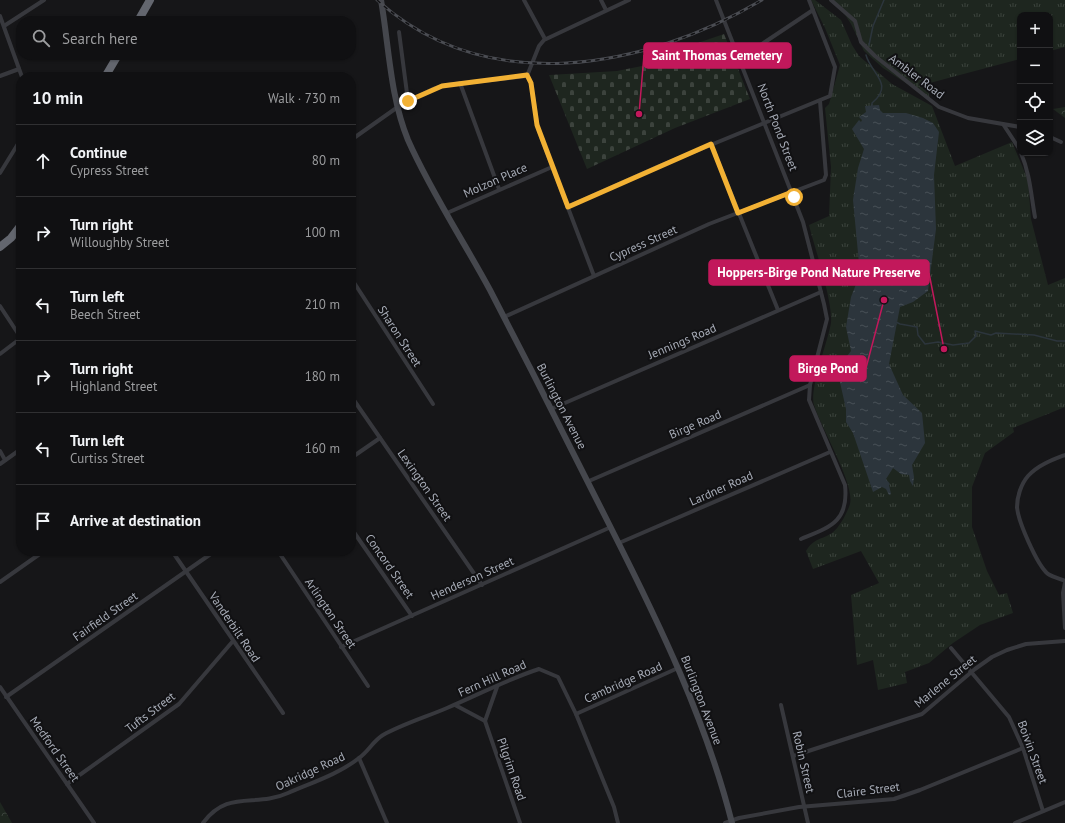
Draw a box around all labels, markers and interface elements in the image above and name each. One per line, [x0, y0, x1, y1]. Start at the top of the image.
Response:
map controls [1017, 12, 1053, 156]
button: + [1017, 12, 1053, 48]
search box [16, 16, 356, 60]
icon: search [30, 27, 52, 49]
text: Search here [62, 29, 138, 48]
callout: Saint Thomas Cemetery [644, 43, 791, 68]
text: Saint Thomas Cemetery [652, 47, 783, 64]
button: − [1017, 48, 1053, 84]
street label: Ambler Road [886, 50, 948, 102]
street label: North Pond Street [754, 81, 802, 173]
button: locate [1017, 84, 1053, 120]
text: 10 min [32, 87, 83, 109]
text: Walk · 730 m [268, 90, 340, 107]
route end [399, 92, 417, 110]
button: layers [1017, 120, 1053, 156]
text: Continue [70, 143, 127, 162]
icon: ahead [32, 150, 54, 172]
text: 80 m [312, 152, 340, 169]
street label: Molzon Place [461, 159, 529, 201]
text: Cypress Street [70, 162, 149, 179]
route start [785, 188, 803, 206]
text: Turn right [70, 215, 133, 234]
street label: Cypress Street [607, 221, 679, 265]
icon: right [32, 222, 54, 244]
text: 100 m [305, 224, 340, 241]
text: Willoughby Street [70, 234, 169, 251]
callout: Hoppers-Birge Pond Nature Preserve [709, 260, 929, 285]
text: Hoppers-Birge Pond Nature Preserve [717, 264, 921, 281]
text: Turn left [70, 287, 124, 306]
icon: left [32, 294, 54, 316]
text: 210 m [305, 296, 340, 313]
street label: Sharon Street [375, 303, 425, 369]
text: Beech Street [70, 306, 140, 323]
street label: Jennings Road [645, 320, 718, 362]
callout: Birge Pond [790, 356, 866, 381]
text: Turn right [70, 359, 133, 378]
street label: Burlington Avenue [534, 360, 590, 452]
text: Birge Pond [798, 360, 858, 377]
icon: right [32, 366, 54, 388]
text: 180 m [305, 368, 340, 385]
text: Highland Street [70, 378, 157, 395]
street label: Birge Road [667, 406, 723, 442]
text: Turn left [70, 431, 124, 450]
icon: left [32, 438, 54, 460]
text: 160 m [305, 440, 340, 457]
street label: Lexington Street [395, 446, 455, 524]
text: Curtiss Street [70, 450, 145, 467]
street label: Lardner Road [687, 467, 755, 509]
icon: arrive [32, 510, 54, 532]
text: Arrive at destination [70, 511, 201, 530]
street label: Concord Street [362, 531, 418, 601]
street label: Henderson Street [428, 553, 516, 603]
street label: Arlington Street [302, 575, 360, 651]
street label: Fairfield Street [70, 588, 140, 644]
street label: Vanderbilt Road [206, 588, 264, 665]
street label: Marlene Street [911, 651, 979, 711]
street label: Burlington Avenue [678, 653, 726, 747]
street label: Fern Hill Road [456, 656, 528, 700]
street label: Cambridge Road [582, 658, 664, 706]
street label: Tufts Street [122, 688, 178, 736]
street label: Medford Street [27, 713, 83, 785]
street label: Boivin Street [1015, 718, 1051, 786]
street label: Robin Street [790, 730, 818, 794]
street label: Pilgrim Road [494, 736, 530, 802]
street label: Oakridge Road [273, 748, 347, 794]
street label: Claire Street [836, 779, 900, 801]

